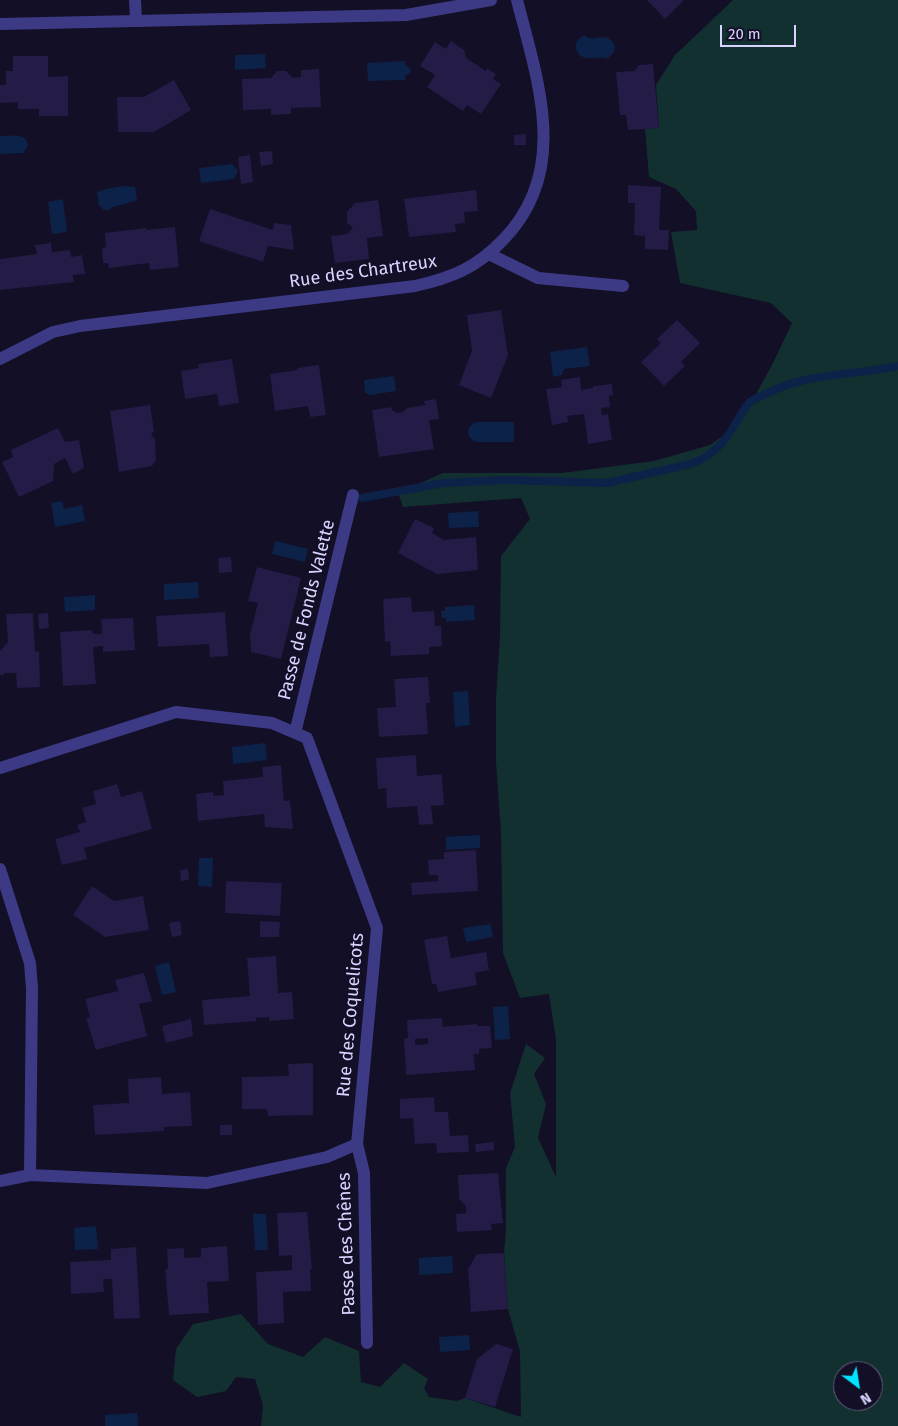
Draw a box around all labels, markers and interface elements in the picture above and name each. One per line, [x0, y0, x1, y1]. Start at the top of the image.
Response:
scale bar [723, 15, 799, 47]
text: 20 m [728, 25, 761, 43]
street label: Rue des Chartreux [288, 251, 438, 293]
street label: Passe de Fonds Valette [274, 518, 340, 702]
street label: Rue des Coquelicots [333, 932, 369, 1098]
street label: Passe des Chênes [334, 1172, 360, 1316]
north arrow [833, 1361, 883, 1411]
text: N [857, 1389, 874, 1408]

